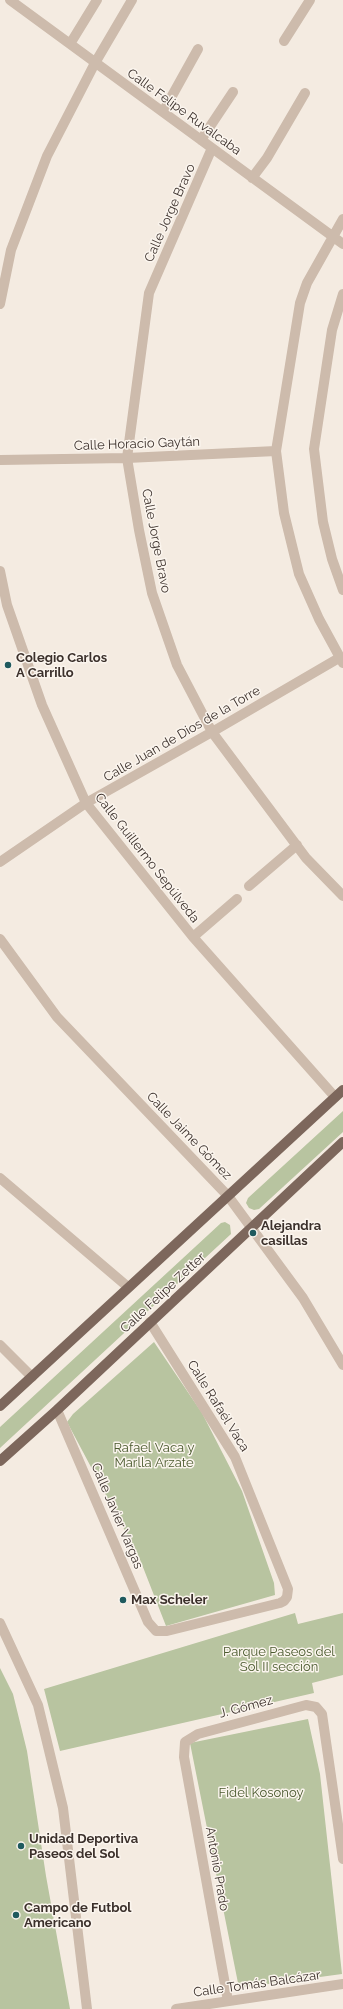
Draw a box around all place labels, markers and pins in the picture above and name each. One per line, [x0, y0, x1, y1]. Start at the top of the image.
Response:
place label: Colegio Carlos A Carrillo [16, 650, 107, 681]
marker: Colegio Carlos A Carrillo [3, 660, 13, 670]
place label: Alejandra casillas [261, 1218, 321, 1249]
marker: Alejandra casillas [248, 1228, 258, 1238]
place label: Max Scheler [131, 1592, 208, 1608]
marker: Max Scheler [118, 1595, 128, 1605]
place label: Unidad Deportiva Paseos del Sol [29, 1831, 138, 1862]
marker: Unidad Deportiva Paseos del Sol [16, 1841, 26, 1851]
place label: Campo de Futbol Americano [24, 1900, 131, 1931]
marker: Campo de Futbol Americano [11, 1910, 21, 1920]

